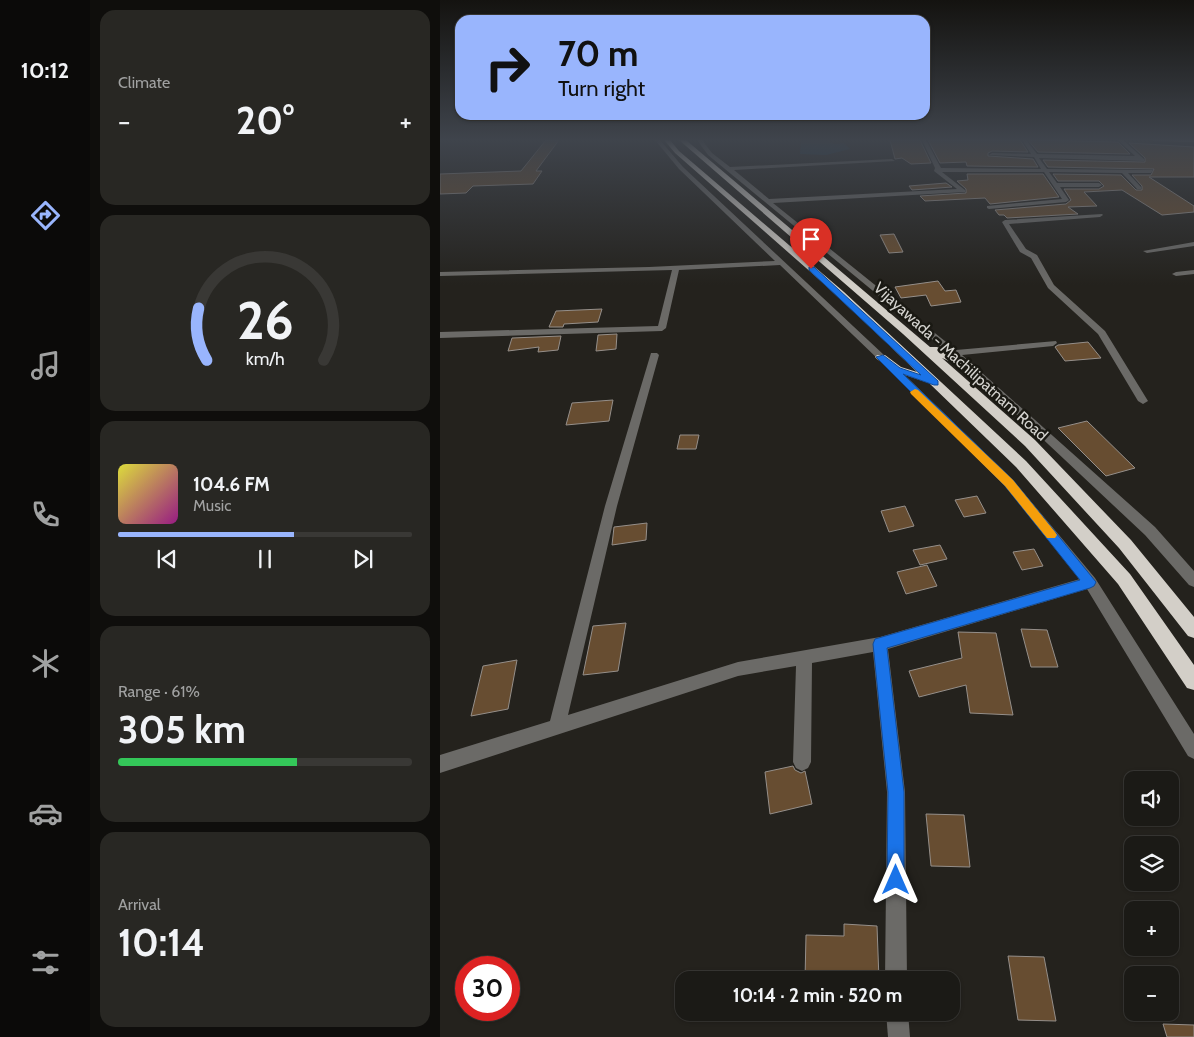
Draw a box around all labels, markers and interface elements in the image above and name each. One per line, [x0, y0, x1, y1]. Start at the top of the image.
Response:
text: 70 m [558, 32, 639, 75]
icon: right [475, 35, 540, 100]
text: 10:12 [21, 57, 69, 84]
text: Climate [118, 73, 170, 92]
text: Turn right [558, 75, 645, 102]
text: 20° [236, 97, 294, 144]
text: − [118, 104, 130, 138]
text: + [400, 104, 412, 138]
icon: directions [28, 198, 63, 233]
pin [790, 218, 832, 269]
icon: arrive [797, 225, 825, 253]
street label: Vijayawada - Machilipatnam Road [870, 278, 1052, 445]
text: 26 [237, 289, 293, 352]
icon: music [28, 348, 63, 383]
text: km/h [245, 348, 285, 369]
text: 104.6 FM [193, 473, 270, 496]
text: Music [193, 496, 231, 515]
icon: phone [28, 497, 63, 532]
icon: previous [153, 545, 181, 573]
icon: pause [251, 545, 279, 573]
icon: next [349, 545, 377, 573]
icon: climate [28, 646, 63, 681]
text: Range · 61% [118, 682, 200, 701]
text: 305 km [118, 706, 246, 753]
map controls [1124, 771, 1179, 1021]
button: sound [1124, 771, 1179, 826]
icon: car [28, 796, 63, 831]
button: layers [1124, 836, 1179, 891]
position arrow [869, 853, 921, 905]
text: Arrival [118, 895, 161, 914]
button: + [1124, 901, 1179, 956]
text: 10:14 [118, 919, 205, 966]
icon: filters [28, 945, 63, 980]
speed limit sign: 30 [455, 956, 520, 1021]
button: − [1124, 966, 1179, 1021]
text: 10:14 · 2 min · 520 m [733, 984, 902, 1007]

